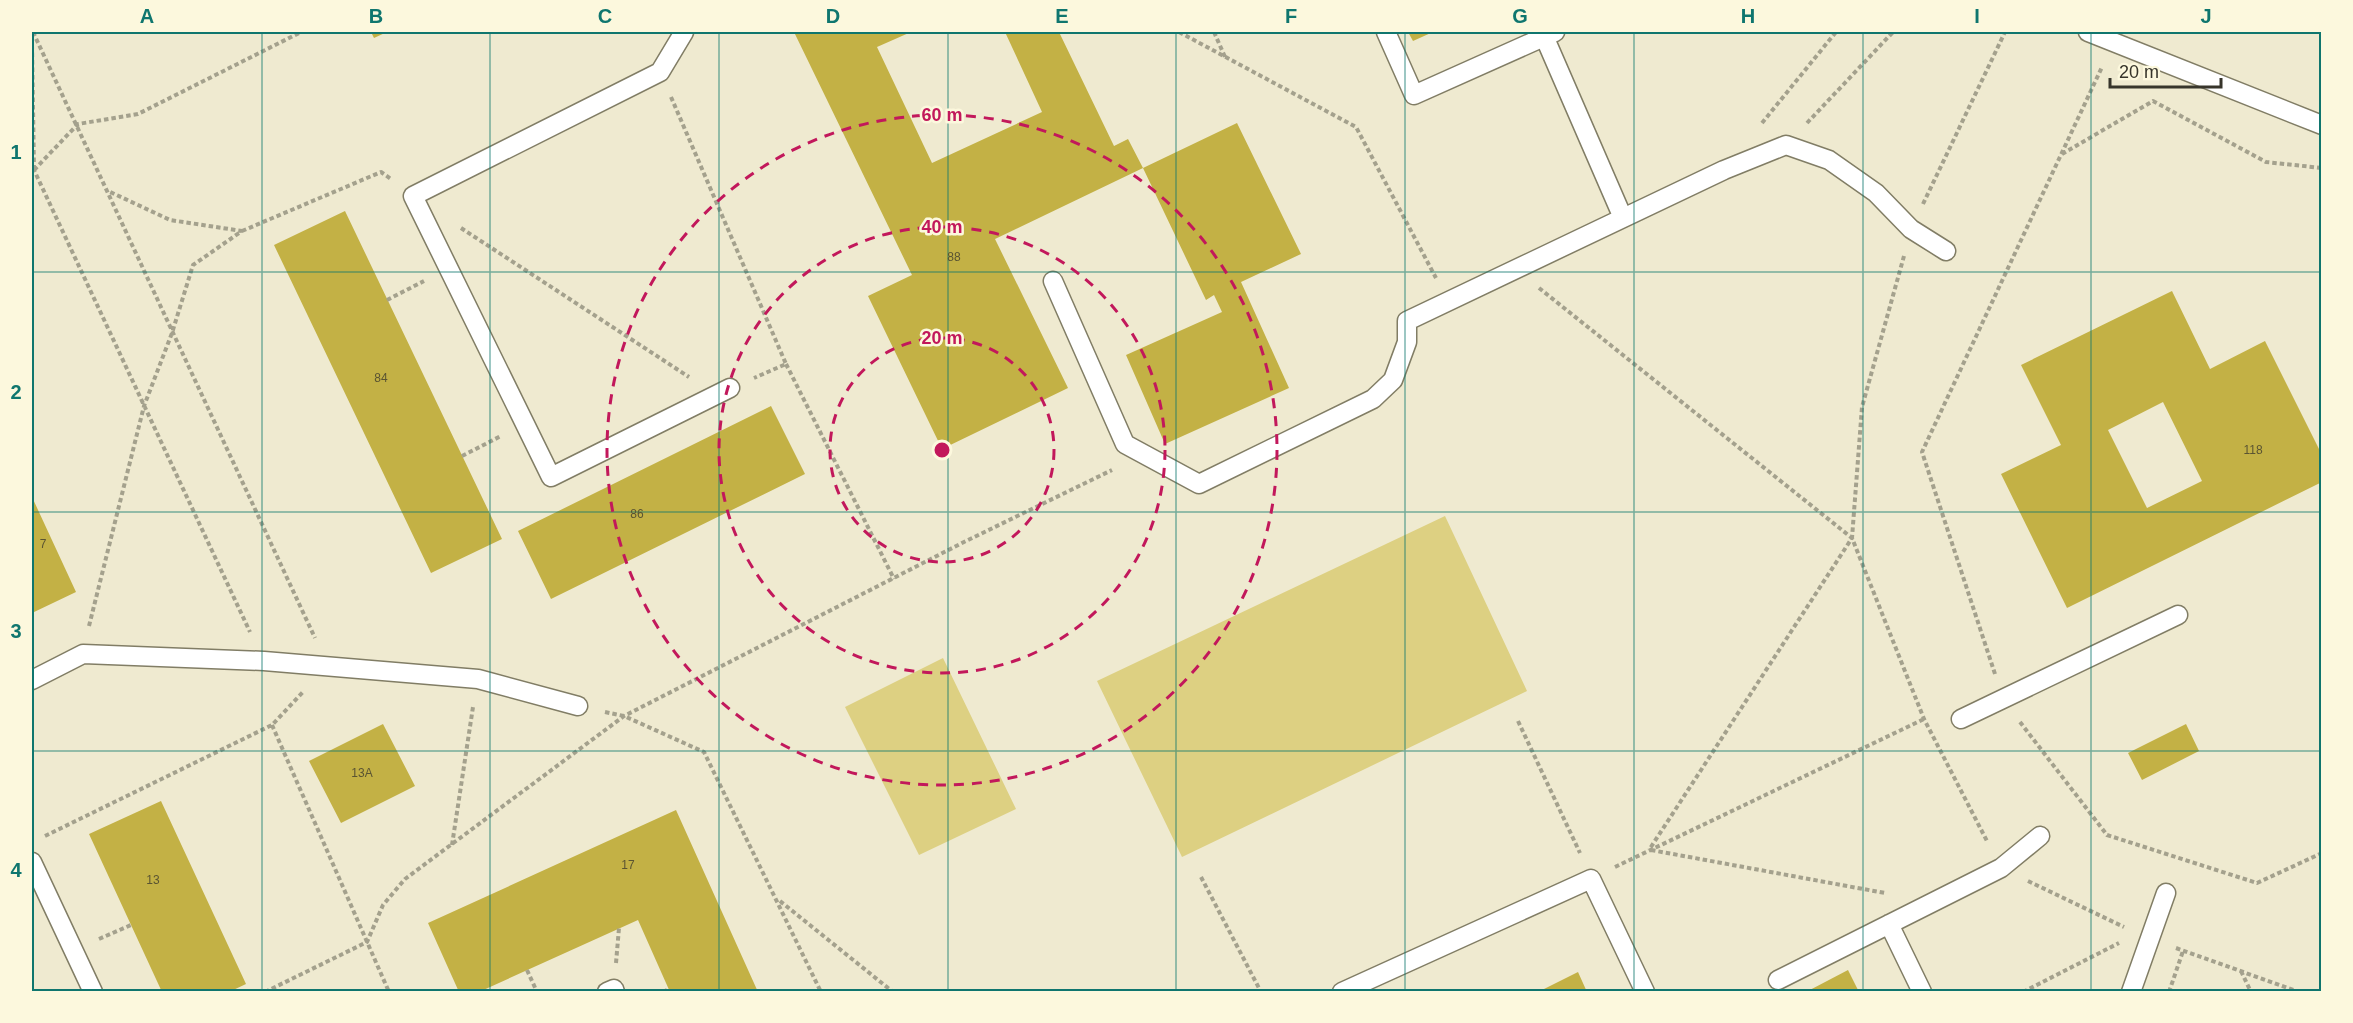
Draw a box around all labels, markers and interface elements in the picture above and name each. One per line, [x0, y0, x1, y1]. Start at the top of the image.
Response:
text: A [140, 5, 154, 27]
text: B [369, 5, 383, 27]
text: C [598, 5, 612, 27]
text: D [826, 5, 840, 27]
text: E [1055, 5, 1069, 27]
text: F [1285, 5, 1297, 27]
text: G [1512, 5, 1528, 27]
text: H [1741, 5, 1755, 27]
text: I [1974, 5, 1980, 27]
text: J [2200, 5, 2212, 27]
scale bar [2110, 51, 2221, 89]
text: 20 m [2119, 62, 2159, 82]
text: 60 m [921, 105, 963, 125]
text: 1 [10, 141, 22, 163]
text: 40 m [921, 217, 963, 237]
house number: 88 [947, 250, 961, 264]
text: 20 m [921, 328, 963, 348]
house number: 84 [374, 371, 388, 385]
text: 2 [10, 381, 22, 403]
centre of rings [932, 440, 952, 460]
house number: 118 [2243, 443, 2263, 457]
house number: 86 [630, 507, 644, 521]
house number: 7 [40, 537, 47, 551]
text: 3 [10, 620, 22, 642]
house number: 13А [351, 766, 373, 780]
house number: 17 [621, 858, 635, 872]
text: 4 [10, 859, 22, 881]
house number: 13 [146, 873, 160, 887]

